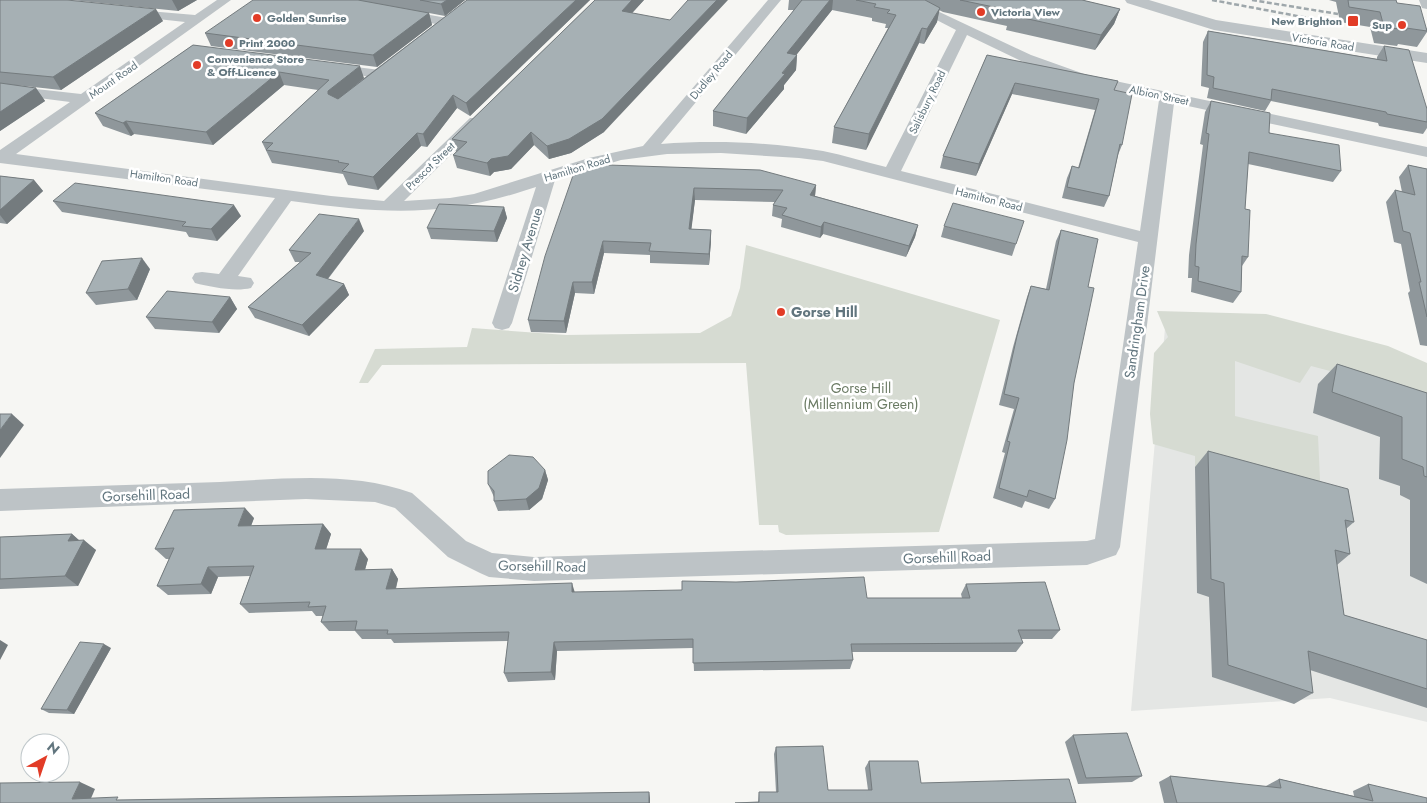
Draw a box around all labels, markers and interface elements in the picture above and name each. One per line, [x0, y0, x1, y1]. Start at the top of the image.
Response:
place label: Victoria View [990, 4, 1061, 20]
marker: Victoria View [975, 6, 987, 18]
place label: Golden Sunrise [267, 10, 347, 26]
marker: Golden Sunrise [251, 12, 263, 24]
place label: New Brighton [1271, 13, 1342, 29]
marker: New Brighton [1346, 14, 1360, 28]
place label: Sup [1372, 17, 1392, 33]
marker: Sup [1396, 19, 1408, 31]
street label: Victoria Road [1291, 29, 1355, 55]
place label: Print 2000 [239, 35, 295, 51]
marker: Print 2000 [223, 37, 235, 49]
street label: Dudley Road [686, 47, 736, 103]
place label: Convenience Store & Off-Licence [207, 51, 304, 80]
street label: Mount Road [85, 57, 141, 103]
marker: Convenience Store & Off-Licence [191, 59, 203, 71]
street label: Salisbury Road [905, 67, 949, 137]
street label: Albion Street [1128, 81, 1190, 109]
street label: Prescot Street [402, 138, 458, 194]
street label: Hamilton Road [542, 150, 612, 186]
street label: Hamilton Road [129, 165, 199, 191]
street label: Hamilton Road [954, 183, 1024, 215]
street label: Sidney Avenue [503, 205, 547, 295]
street label: Sandringham Drive [1119, 264, 1155, 380]
place label: Gorse Hill [791, 302, 857, 322]
marker: Gorse Hill [775, 306, 787, 318]
park label: Gorse Hill (Millennium Green) [803, 378, 919, 414]
street label: Gorsehill Road [102, 483, 190, 507]
street label: Gorsehill Road [903, 545, 991, 569]
street label: Gorsehill Road [498, 555, 586, 577]
north arrow [20, 733, 70, 783]
text: N [43, 737, 64, 759]

